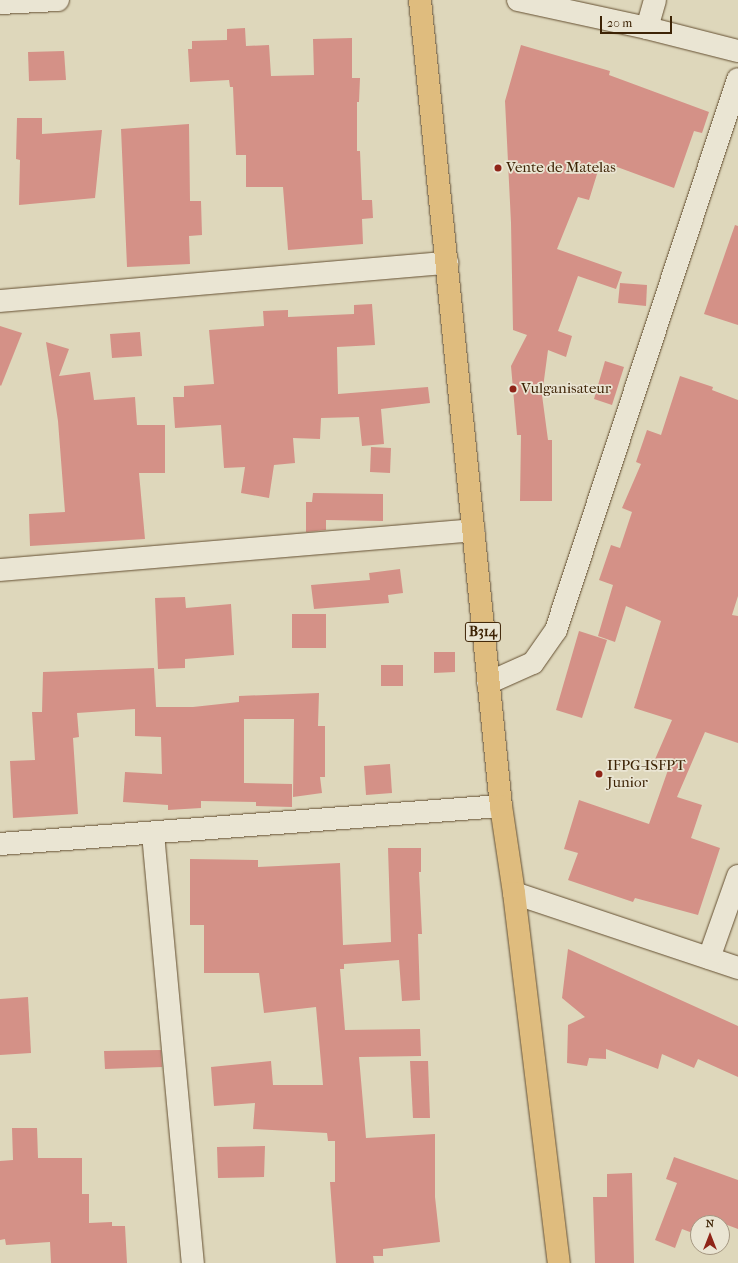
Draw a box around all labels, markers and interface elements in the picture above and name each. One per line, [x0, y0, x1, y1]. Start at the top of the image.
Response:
scale bar [602, 8, 674, 34]
text: 20 m [607, 16, 632, 30]
place label: Vente de Matelas [506, 159, 616, 177]
marker: Vente de Matelas [493, 163, 503, 173]
place label: Vulganisateur [521, 380, 611, 398]
marker: Vulganisateur [508, 384, 518, 394]
road number: B314 [464, 620, 502, 644]
place label: IFPG-ISFPT Junior [607, 756, 686, 791]
marker: IFPG-ISFPT Junior [594, 769, 604, 779]
north arrow [690, 1215, 730, 1255]
text: N [706, 1217, 714, 1230]

